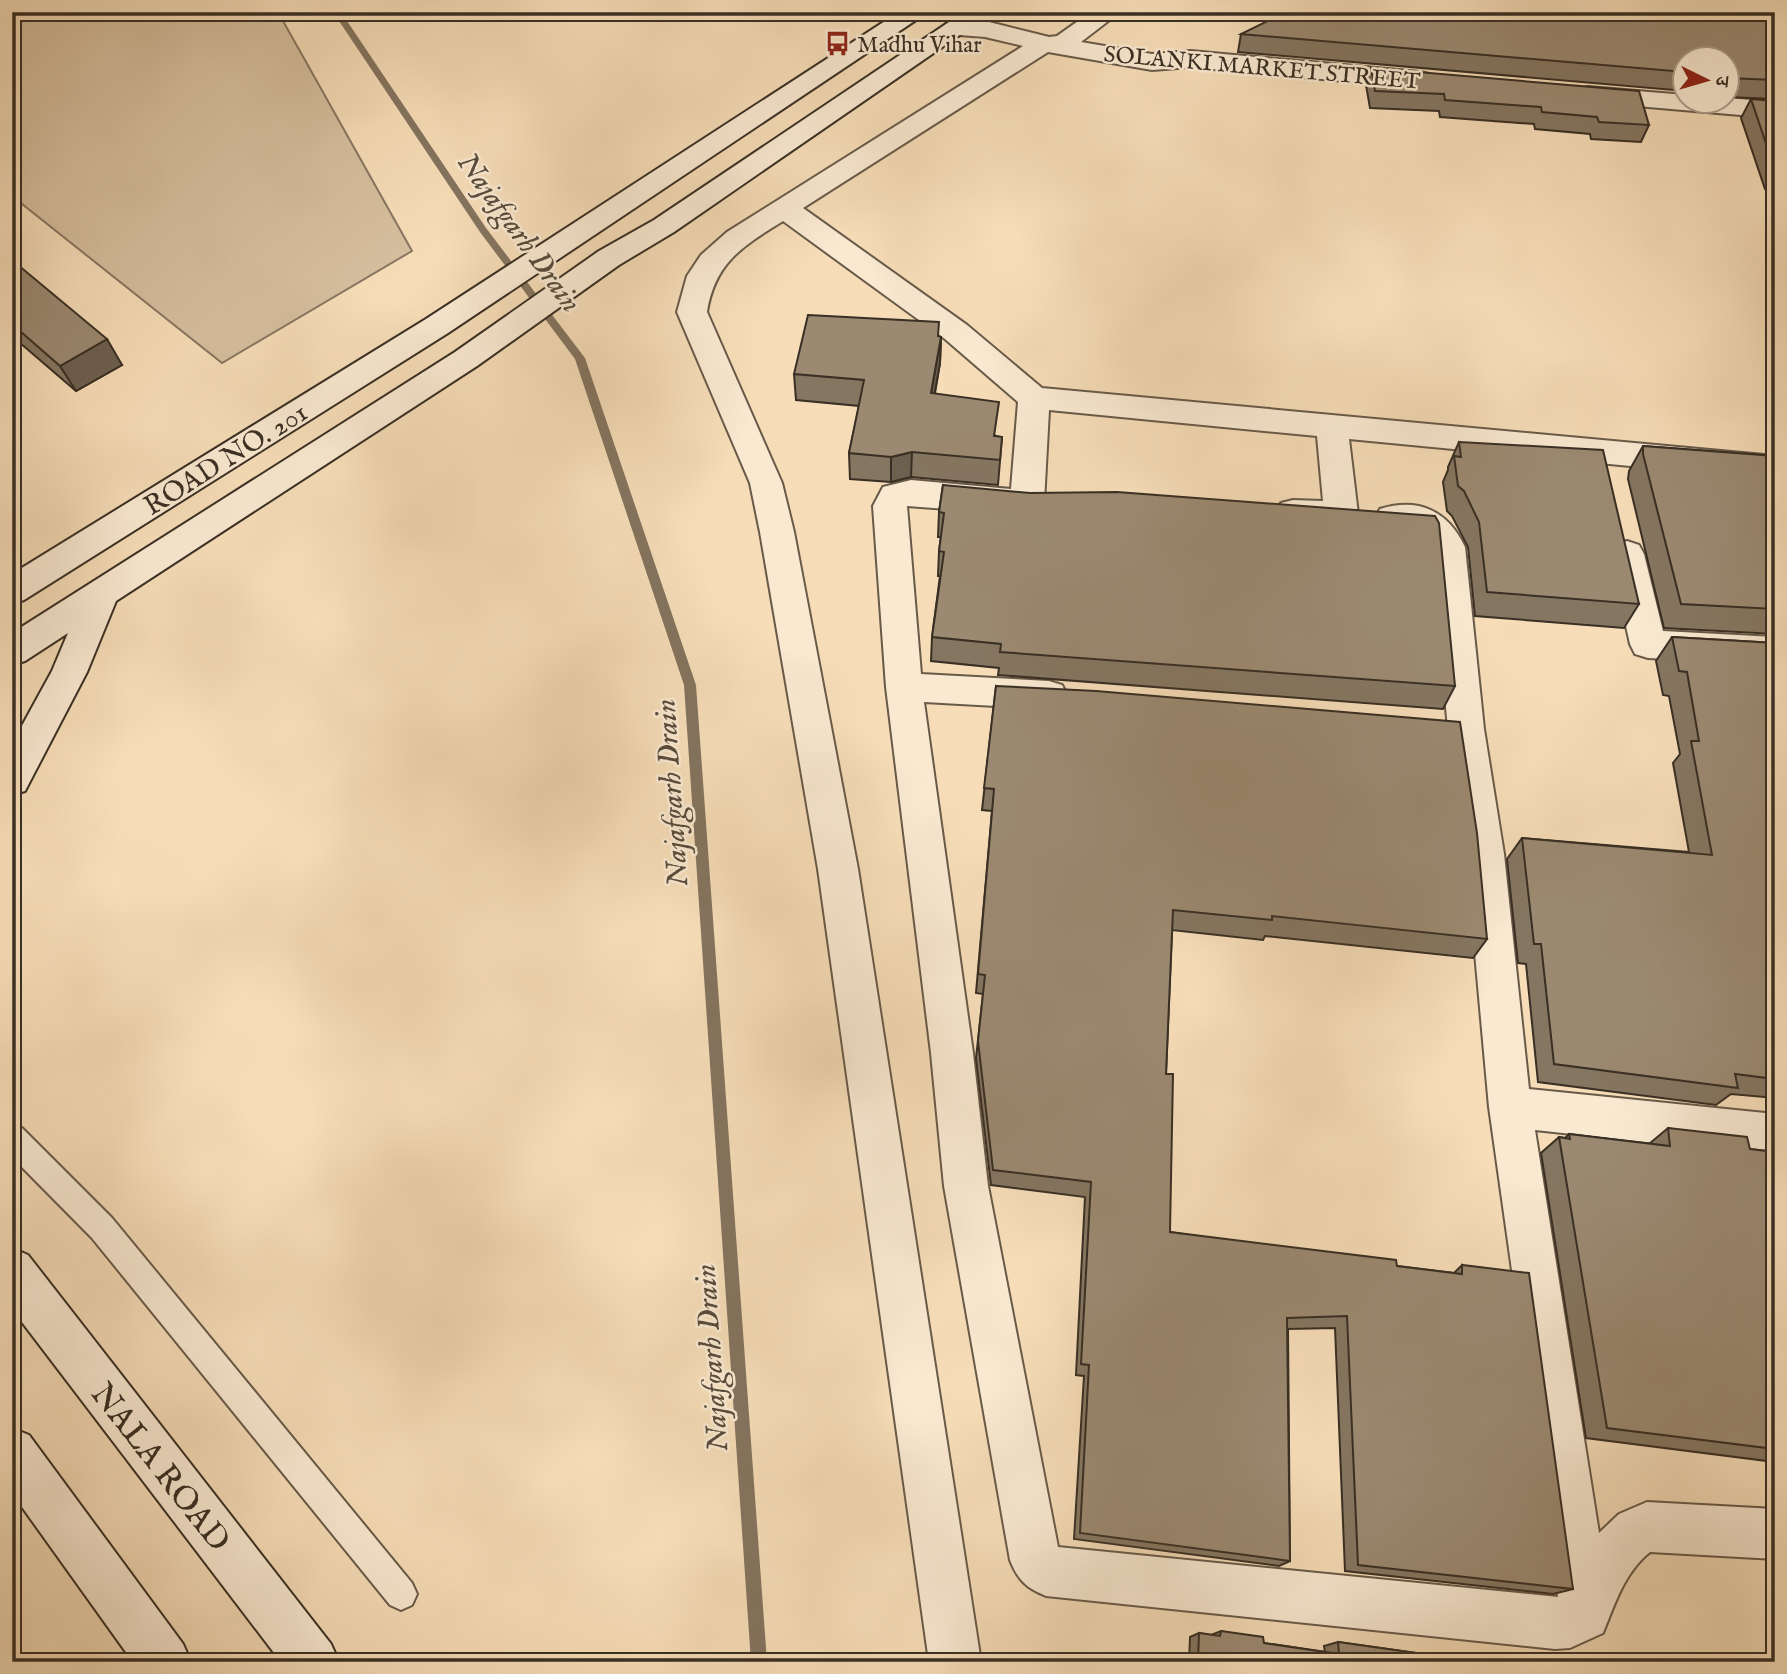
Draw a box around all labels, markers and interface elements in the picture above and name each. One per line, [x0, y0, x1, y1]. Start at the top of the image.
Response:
bus stop icon: Madhu Vihar [823, 30, 851, 58]
place label: Madhu Vihar [857, 31, 982, 60]
street label: SOLANKI MARKET STREET [1103, 40, 1421, 97]
north arrow [1672, 46, 1742, 116]
text: उ [1708, 73, 1733, 88]
water label: Najafgarh Drain [448, 146, 589, 321]
street label: ROAD NO. 201 [138, 396, 315, 524]
water label: Najafgarh Drain [647, 697, 699, 888]
water label: Najafgarh Drain [687, 1262, 739, 1453]
street label: NALA ROAD [81, 1375, 239, 1561]

